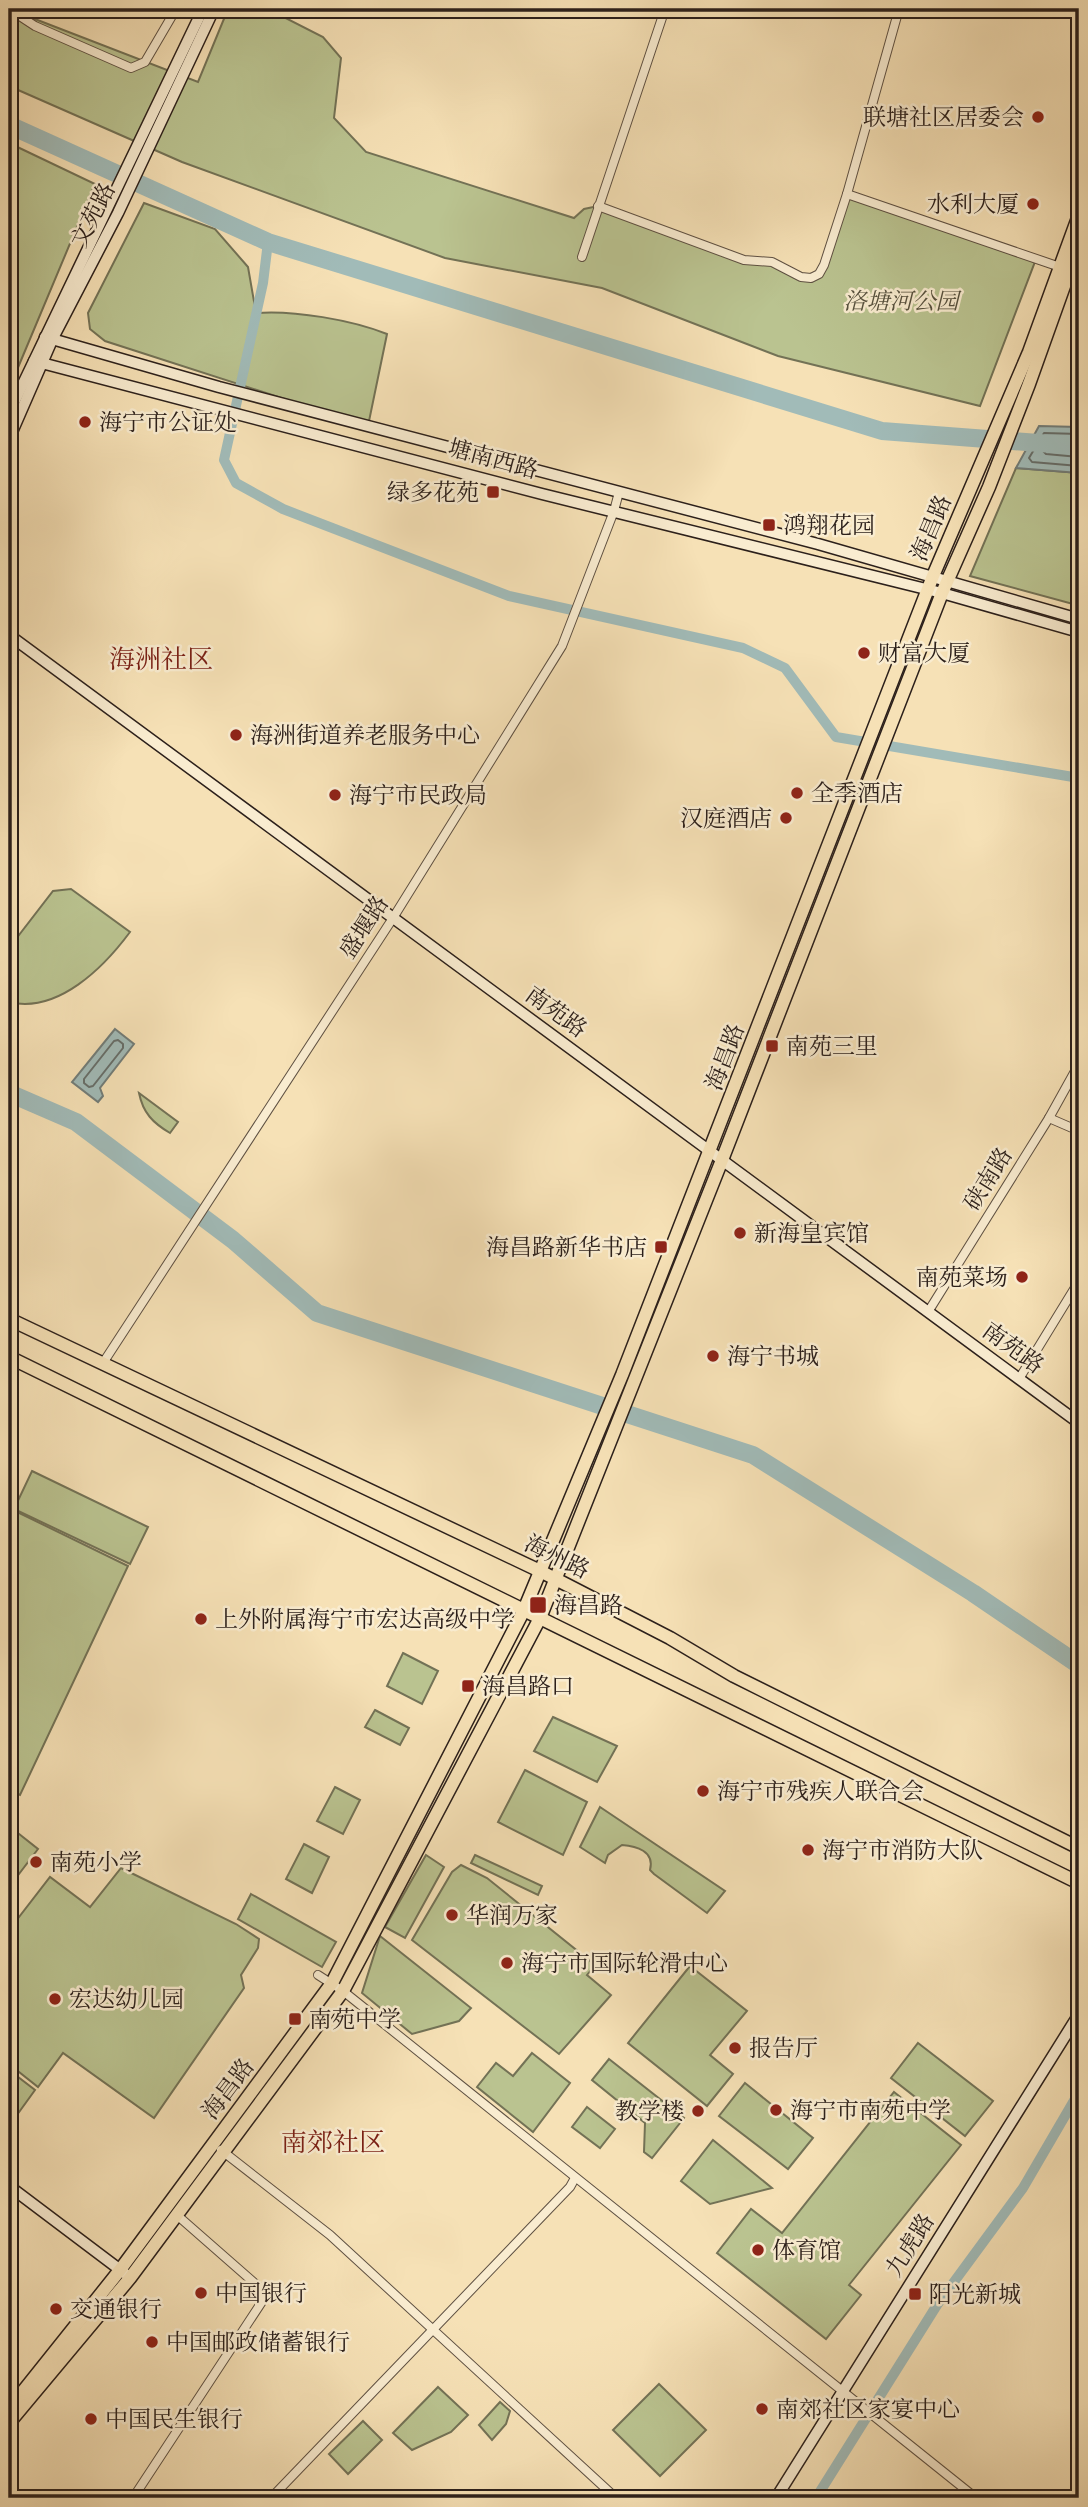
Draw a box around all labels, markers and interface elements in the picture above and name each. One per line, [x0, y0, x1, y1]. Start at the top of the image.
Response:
place label: 联塘社区居委会 [863, 102, 1024, 133]
marker: 联塘社区居委会 [1030, 109, 1046, 125]
street label: 文苑路 [64, 177, 122, 253]
place label: 水利大厦 [927, 189, 1019, 220]
marker: 水利大厦 [1025, 196, 1041, 212]
park label: 洛塘河公园 [844, 286, 963, 317]
place label: 海宁市公证处 [99, 407, 237, 438]
marker: 海宁市公证处 [77, 414, 93, 430]
street label: 塘南西路 [445, 432, 541, 486]
place label: 绿多花苑 [387, 477, 479, 508]
marker: 绿多花苑 [485, 484, 501, 500]
street label: 海昌路 [903, 490, 959, 566]
place label: 鸿翔花园 [783, 510, 875, 541]
marker: 鸿翔花园 [761, 517, 777, 533]
place label: 财富大厦 [878, 638, 970, 669]
district label: 海洲社区 [109, 642, 213, 677]
marker: 财富大厦 [856, 645, 872, 661]
place label: 海洲街道养老服务中心 [250, 720, 480, 751]
marker: 海洲街道养老服务中心 [228, 727, 244, 743]
place label: 全季酒店 [811, 778, 903, 809]
place label: 海宁市民政局 [349, 780, 487, 811]
marker: 全季酒店 [789, 785, 805, 801]
marker: 海宁市民政局 [327, 787, 343, 803]
place label: 汉庭酒店 [680, 803, 772, 834]
marker: 汉庭酒店 [778, 810, 794, 826]
street label: 盛堰路 [332, 890, 396, 964]
street label: 南苑路 [519, 979, 593, 1045]
street label: 海昌路 [698, 1019, 752, 1095]
place label: 南苑三里 [786, 1031, 878, 1062]
marker: 南苑三里 [764, 1038, 780, 1054]
street label: 硖南路 [957, 1142, 1019, 1216]
place label: 新海皇宾馆 [754, 1218, 869, 1249]
marker: 新海皇宾馆 [732, 1225, 748, 1241]
place label: 海昌路新华书店 [486, 1232, 647, 1263]
marker: 海昌路新华书店 [653, 1239, 669, 1255]
place label: 南苑菜场 [916, 1262, 1008, 1293]
marker: 南苑菜场 [1014, 1269, 1030, 1285]
street label: 南苑路 [976, 1315, 1050, 1381]
place label: 海宁书城 [727, 1341, 819, 1372]
marker: 海宁书城 [705, 1348, 721, 1364]
street label: 海州路 [519, 1528, 595, 1586]
place label: 海昌路 [554, 1590, 623, 1621]
marker: 海昌路 [528, 1595, 548, 1615]
place label: 上外附属海宁市宏达高级中学 [215, 1604, 514, 1635]
marker: 上外附属海宁市宏达高级中学 [193, 1611, 209, 1627]
place label: 海昌路口 [482, 1671, 574, 1702]
marker: 海昌路口 [460, 1678, 476, 1694]
place label: 海宁市残疾人联合会 [717, 1776, 924, 1807]
marker: 海宁市残疾人联合会 [695, 1783, 711, 1799]
place label: 海宁市消防大队 [822, 1835, 983, 1866]
marker: 海宁市消防大队 [800, 1842, 816, 1858]
place label: 南苑小学 [50, 1847, 142, 1878]
marker: 南苑小学 [28, 1854, 44, 1870]
place label: 华润万家 [466, 1900, 558, 1931]
marker: 华润万家 [444, 1907, 460, 1923]
place label: 海宁市国际轮滑中心 [521, 1948, 728, 1979]
marker: 海宁市国际轮滑中心 [499, 1955, 515, 1971]
place label: 宏达幼儿园 [69, 1984, 184, 2015]
marker: 宏达幼儿园 [47, 1991, 63, 2007]
place label: 南苑中学 [309, 2004, 401, 2035]
marker: 南苑中学 [287, 2011, 303, 2027]
place label: 报告厅 [749, 2033, 818, 2064]
marker: 报告厅 [727, 2040, 743, 2056]
street label: 海昌路 [195, 2052, 261, 2126]
place label: 海宁市南苑中学 [790, 2095, 951, 2126]
place label: 教学楼 [615, 2096, 684, 2127]
marker: 海宁市南苑中学 [768, 2102, 784, 2118]
marker: 教学楼 [690, 2103, 706, 2119]
district label: 南郊社区 [281, 2125, 385, 2160]
street label: 九虎路 [879, 2208, 941, 2282]
place label: 体育馆 [772, 2235, 841, 2266]
marker: 体育馆 [750, 2242, 766, 2258]
place label: 中国银行 [215, 2278, 307, 2309]
place label: 阳光新城 [929, 2279, 1021, 2310]
marker: 中国银行 [193, 2285, 209, 2301]
marker: 阳光新城 [907, 2286, 923, 2302]
place label: 交通银行 [70, 2294, 162, 2325]
marker: 交通银行 [48, 2301, 64, 2317]
place label: 中国邮政储蓄银行 [166, 2327, 350, 2358]
marker: 中国邮政储蓄银行 [144, 2334, 160, 2350]
place label: 南郊社区家宴中心 [776, 2394, 960, 2425]
marker: 南郊社区家宴中心 [754, 2401, 770, 2417]
place label: 中国民生银行 [105, 2404, 243, 2435]
marker: 中国民生银行 [83, 2411, 99, 2427]

